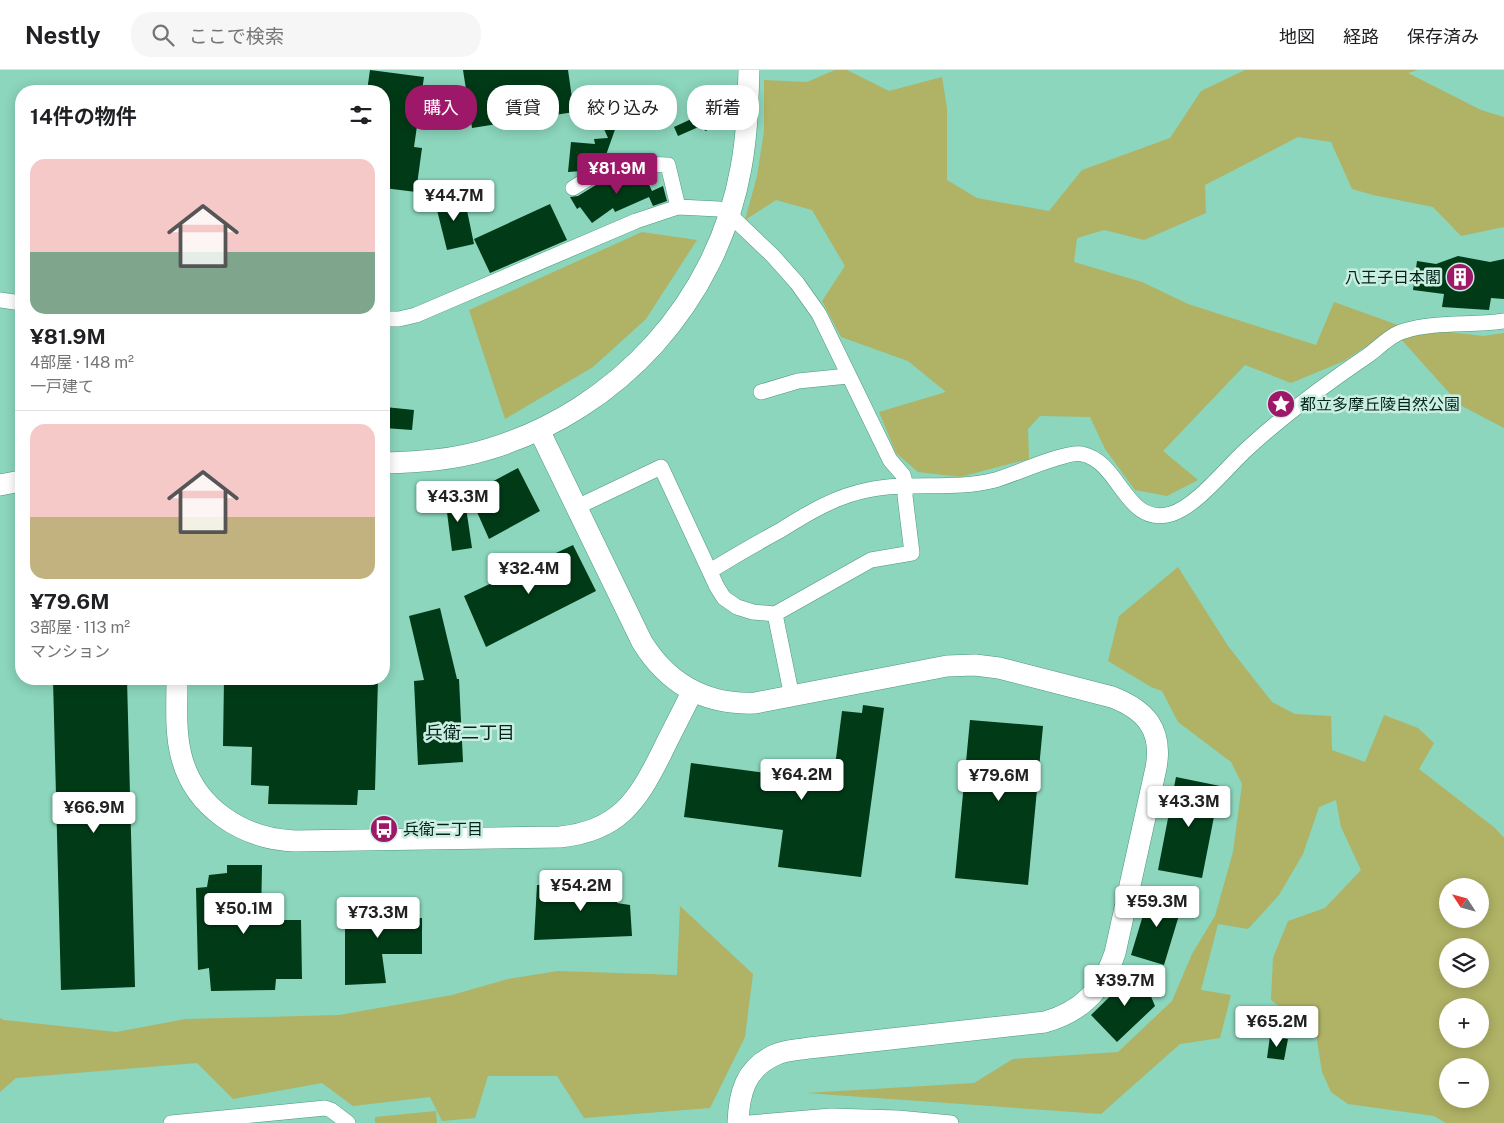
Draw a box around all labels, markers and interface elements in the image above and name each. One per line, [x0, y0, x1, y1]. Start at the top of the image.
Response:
search box [131, 12, 481, 57]
text: Nestly [25, 21, 101, 49]
icon: search [149, 21, 177, 49]
text: ここで検索 [189, 25, 284, 47]
text: 地図 [1279, 26, 1315, 47]
text: 経路 [1343, 26, 1379, 47]
text: 保存済み [1407, 26, 1479, 47]
chip: 購入 [405, 85, 477, 130]
chip: 賃貸 [487, 85, 559, 130]
chip: 絞り込み [569, 85, 677, 130]
chip: 新着 [687, 85, 759, 130]
icon: filters [347, 101, 375, 129]
text: 14件の物件 [30, 104, 137, 129]
pin: ¥81.9M [576, 152, 658, 195]
text: ¥81.9M [588, 159, 646, 178]
pin: ¥44.7M [413, 180, 495, 222]
text: ¥44.7M [424, 186, 484, 205]
icon: home [158, 191, 248, 281]
building icon: 八王子日本閣 [1445, 262, 1475, 292]
place label: 八王子日本閣 [1345, 268, 1441, 287]
text: ¥81.9M [30, 324, 106, 349]
text: 4部屋 · 148 m² [30, 353, 134, 372]
text: 一戸建て [30, 377, 94, 396]
place icon: 都立多摩丘陵自然公園 [1266, 389, 1296, 419]
place label: 都立多摩丘陵自然公園 [1300, 395, 1460, 414]
icon: home [158, 457, 248, 547]
pin: ¥43.3M [417, 480, 499, 523]
text: ¥43.3M [427, 487, 489, 506]
pin: ¥32.4M [488, 552, 570, 595]
text: ¥32.4M [499, 559, 559, 578]
text: ¥79.6M [30, 589, 109, 614]
text: 3部屋 · 113 m² [30, 618, 130, 637]
text: マンション [30, 642, 110, 661]
district label: 兵衛二丁目 [425, 722, 515, 743]
pin: ¥64.2M [761, 758, 843, 801]
pin: ¥79.6M [958, 760, 1040, 802]
text: ¥64.2M [771, 765, 833, 784]
text: ¥79.6M [969, 766, 1029, 785]
pin: ¥43.3M [1148, 786, 1230, 828]
pin: ¥66.9M [53, 792, 135, 834]
text: ¥43.3M [1158, 792, 1220, 811]
text: ¥66.9M [63, 798, 125, 817]
bus stop icon: 兵衛二丁目 [369, 814, 399, 844]
place label: 兵衛二丁目 [403, 820, 483, 839]
pin: ¥54.2M [540, 870, 622, 912]
text: ¥54.2M [550, 876, 612, 895]
north arrow [1439, 878, 1489, 928]
map controls [1439, 878, 1489, 1108]
pin: ¥59.3M [1116, 886, 1198, 928]
pin: ¥50.1M [203, 892, 285, 935]
text: ¥59.3M [1126, 892, 1188, 911]
pin: ¥73.3M [337, 896, 419, 939]
text: ¥50.1M [215, 899, 273, 918]
text: ¥73.3M [348, 903, 408, 922]
button: layers [1439, 938, 1489, 988]
pin: ¥39.7M [1084, 964, 1166, 1007]
text: ¥39.7M [1095, 971, 1155, 990]
button: + [1439, 998, 1489, 1048]
pin: ¥65.2M [1236, 1006, 1318, 1048]
text: ¥65.2M [1246, 1012, 1308, 1031]
button: − [1439, 1058, 1489, 1108]

